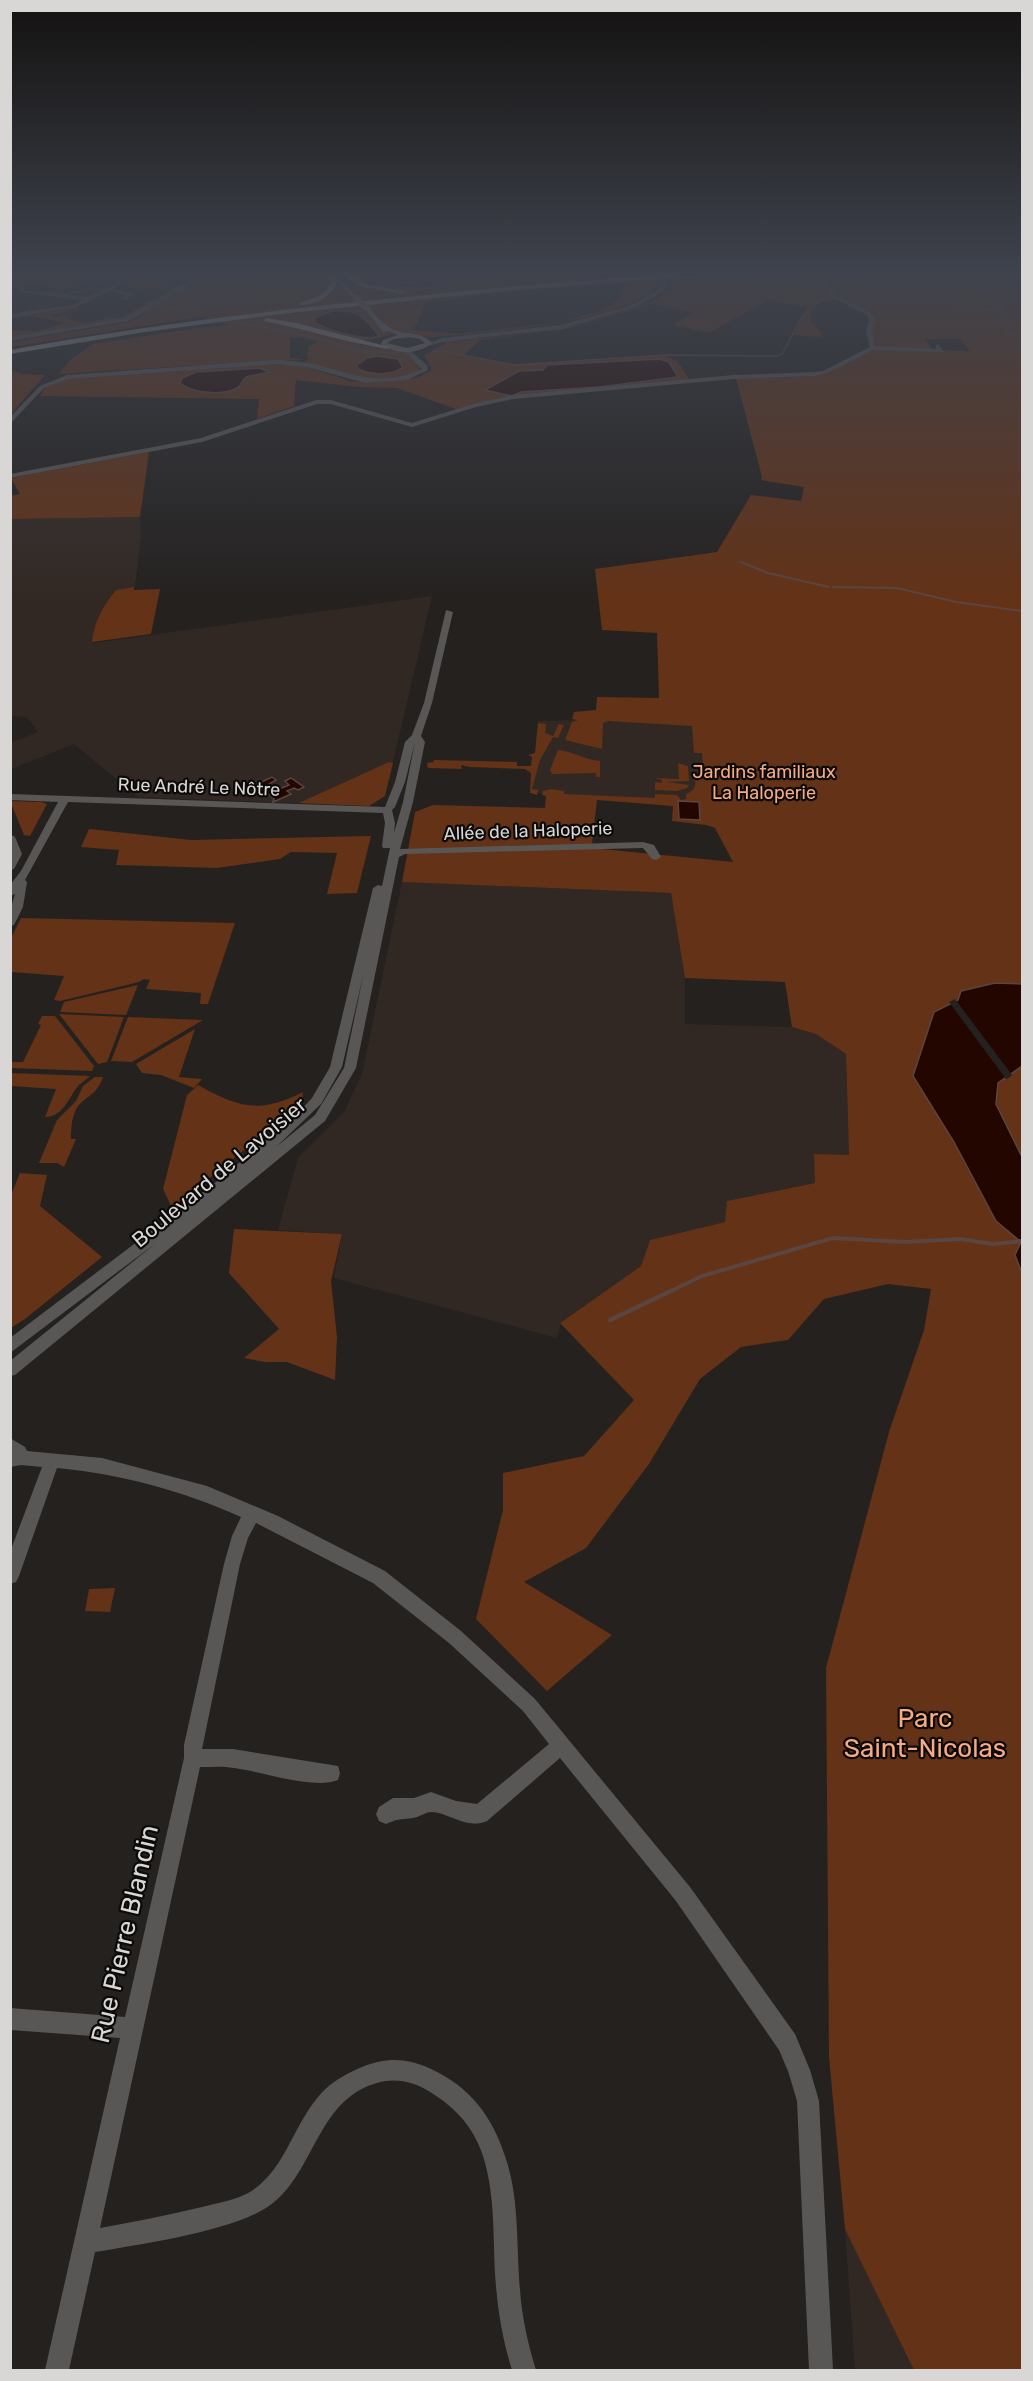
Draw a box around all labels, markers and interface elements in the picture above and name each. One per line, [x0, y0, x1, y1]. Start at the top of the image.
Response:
park label: Jardins familiaux La Haloperie [692, 761, 836, 804]
street label: Rue André Le Nôtre [117, 773, 281, 801]
street label: Allée de la Haloperie [443, 817, 613, 845]
street label: Boulevard de Lavoisier [127, 1092, 311, 1252]
park label: Parc Saint-Nicolas [844, 1703, 1006, 1764]
street label: Rue Pierre Blandin [85, 1822, 165, 2046]

